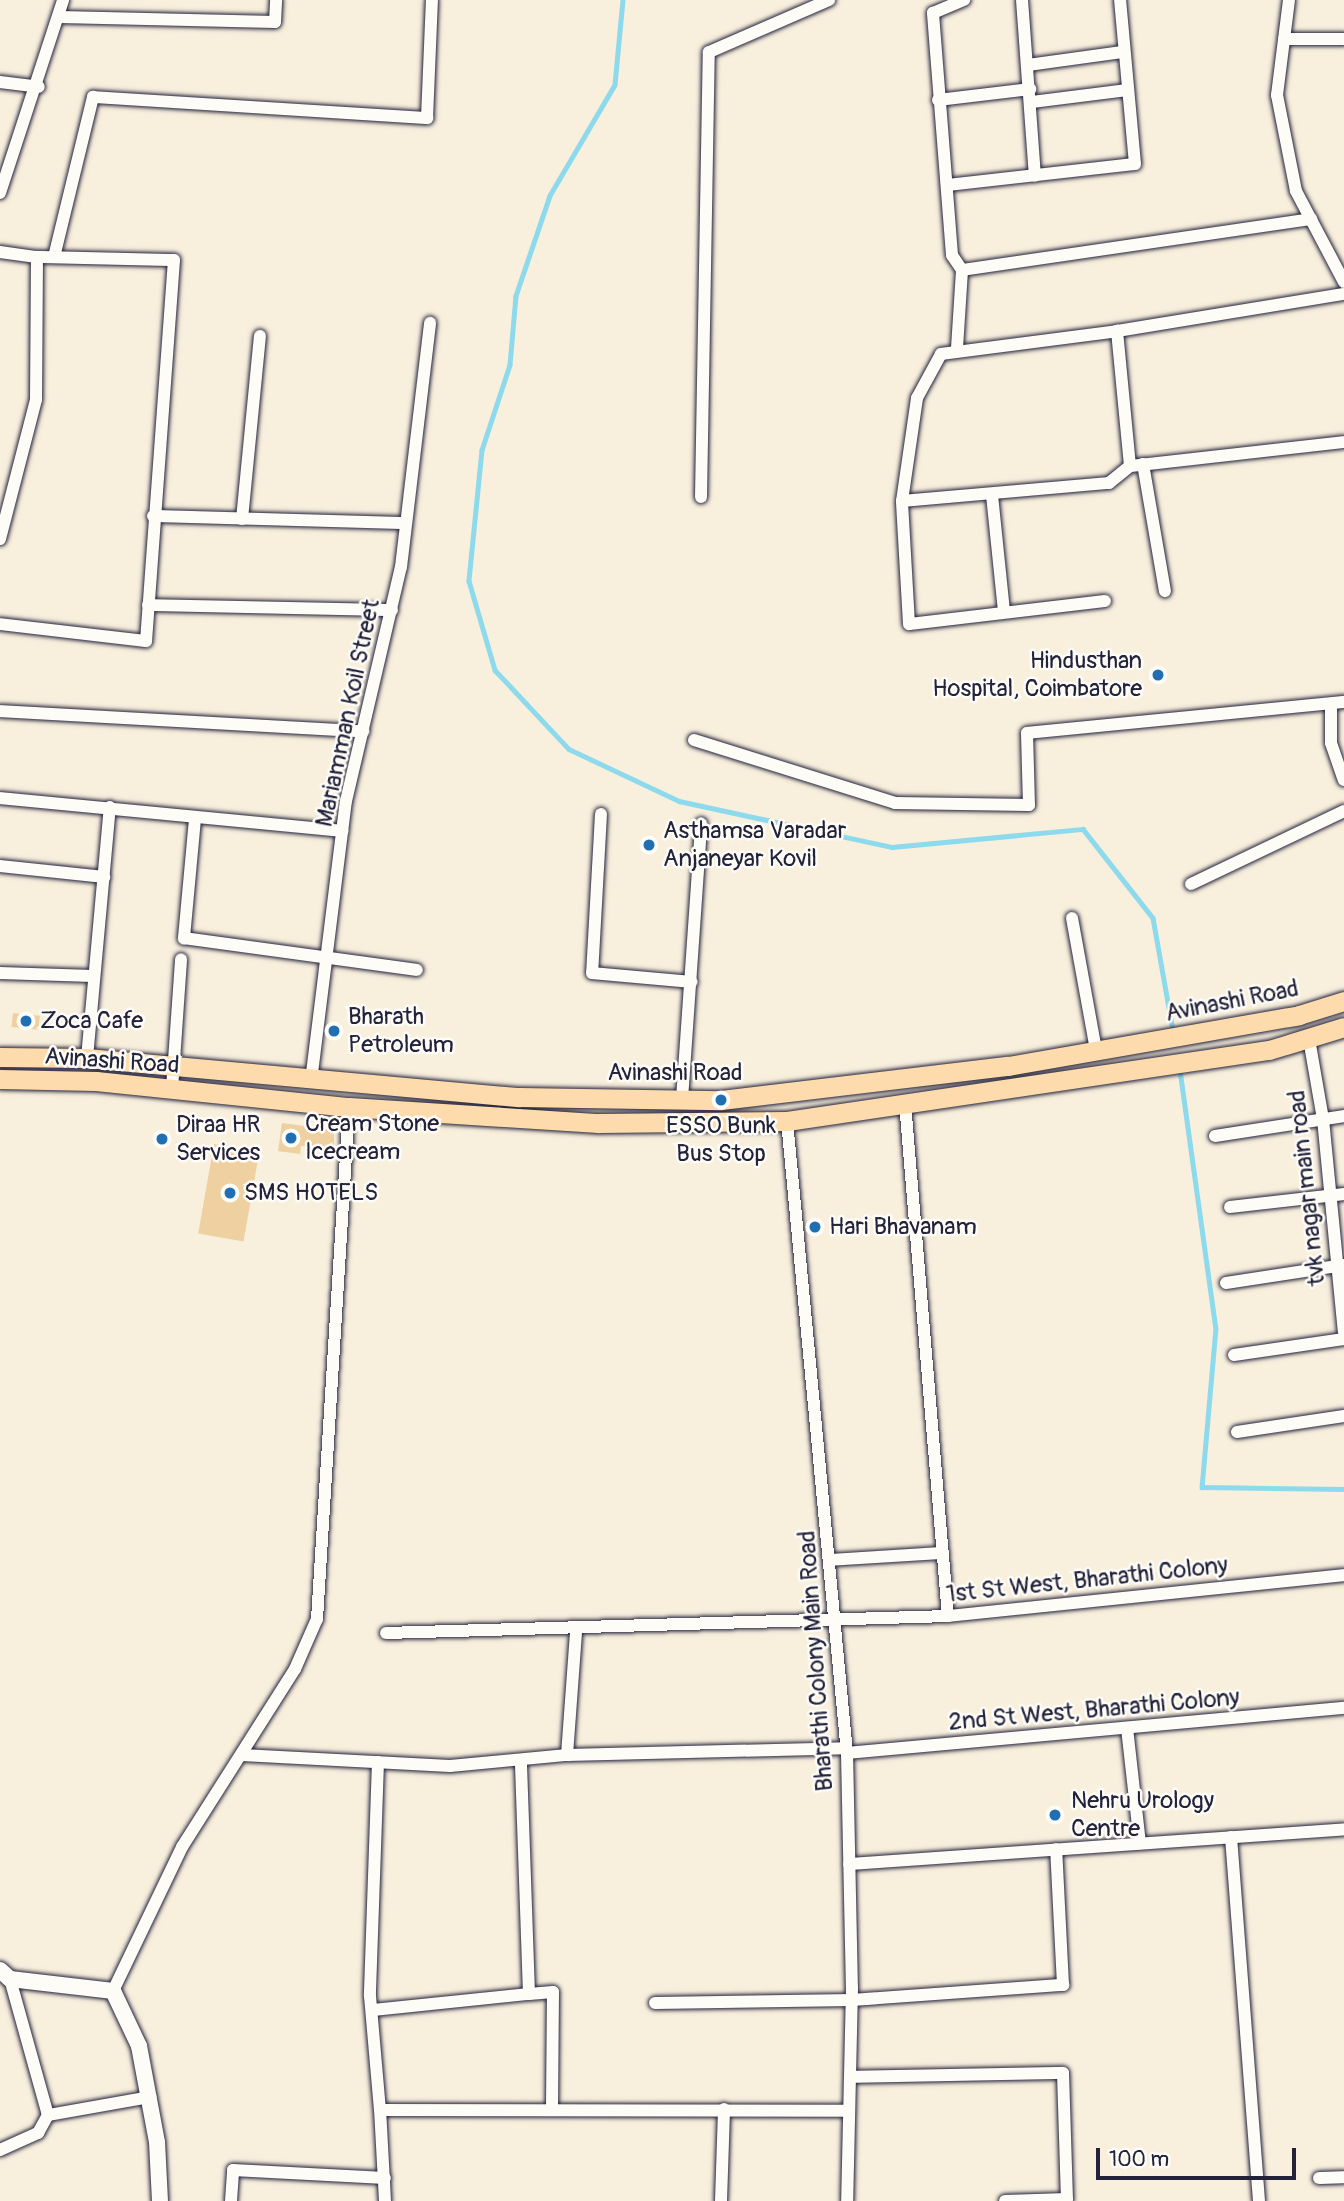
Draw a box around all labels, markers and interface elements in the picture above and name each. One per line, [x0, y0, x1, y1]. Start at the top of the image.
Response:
street label: Mariamman Koil Street [310, 597, 386, 829]
place label: Hindusthan Hospital, Coimbatore [932, 647, 1142, 703]
marker: Hindusthan Hospital, Coimbatore [1148, 665, 1168, 685]
place label: Asthamsa Varadar Anjaneyar Kovil [663, 817, 846, 873]
marker: Asthamsa Varadar Anjaneyar Kovil [641, 837, 657, 853]
street label: Avinashi Road [1163, 974, 1301, 1028]
place label: Bharath Petroleum [348, 1003, 454, 1059]
place label: Zoca Cafe [40, 1007, 143, 1035]
marker: Zoca Cafe [18, 1013, 34, 1029]
marker: Bharath Petroleum [326, 1023, 342, 1039]
street label: Avinashi Road [44, 1042, 180, 1080]
street label: Avinashi Road [607, 1059, 743, 1087]
street label: tvk nagar main road [1282, 1089, 1332, 1287]
marker: ESSO Bunk Bus Stop [713, 1092, 729, 1108]
place label: Cream Stone Icecream [305, 1110, 439, 1166]
place label: Diraa HR Services [176, 1111, 261, 1167]
place label: ESSO Bunk Bus Stop [666, 1112, 776, 1168]
marker: Cream Stone Icecream [283, 1130, 299, 1146]
marker: Diraa HR Services [154, 1131, 170, 1147]
place label: SMS HOTELS [244, 1179, 378, 1207]
marker: SMS HOTELS [222, 1185, 238, 1201]
place label: Hari Bhavanam [829, 1213, 977, 1241]
marker: Hari Bhavanam [807, 1219, 823, 1235]
street label: Bharathi Colony Main Road [793, 1530, 839, 1792]
street label: 1st St West, Bharathi Colony [945, 1551, 1229, 1609]
street label: 2nd St West, Bharathi Colony [947, 1683, 1241, 1737]
place label: Nehru Urology Centre [1071, 1787, 1214, 1843]
marker: Nehru Urology Centre [1045, 1805, 1065, 1825]
scale bar [1099, 2134, 1298, 2178]
text: 100 m [1109, 2146, 1169, 2173]

